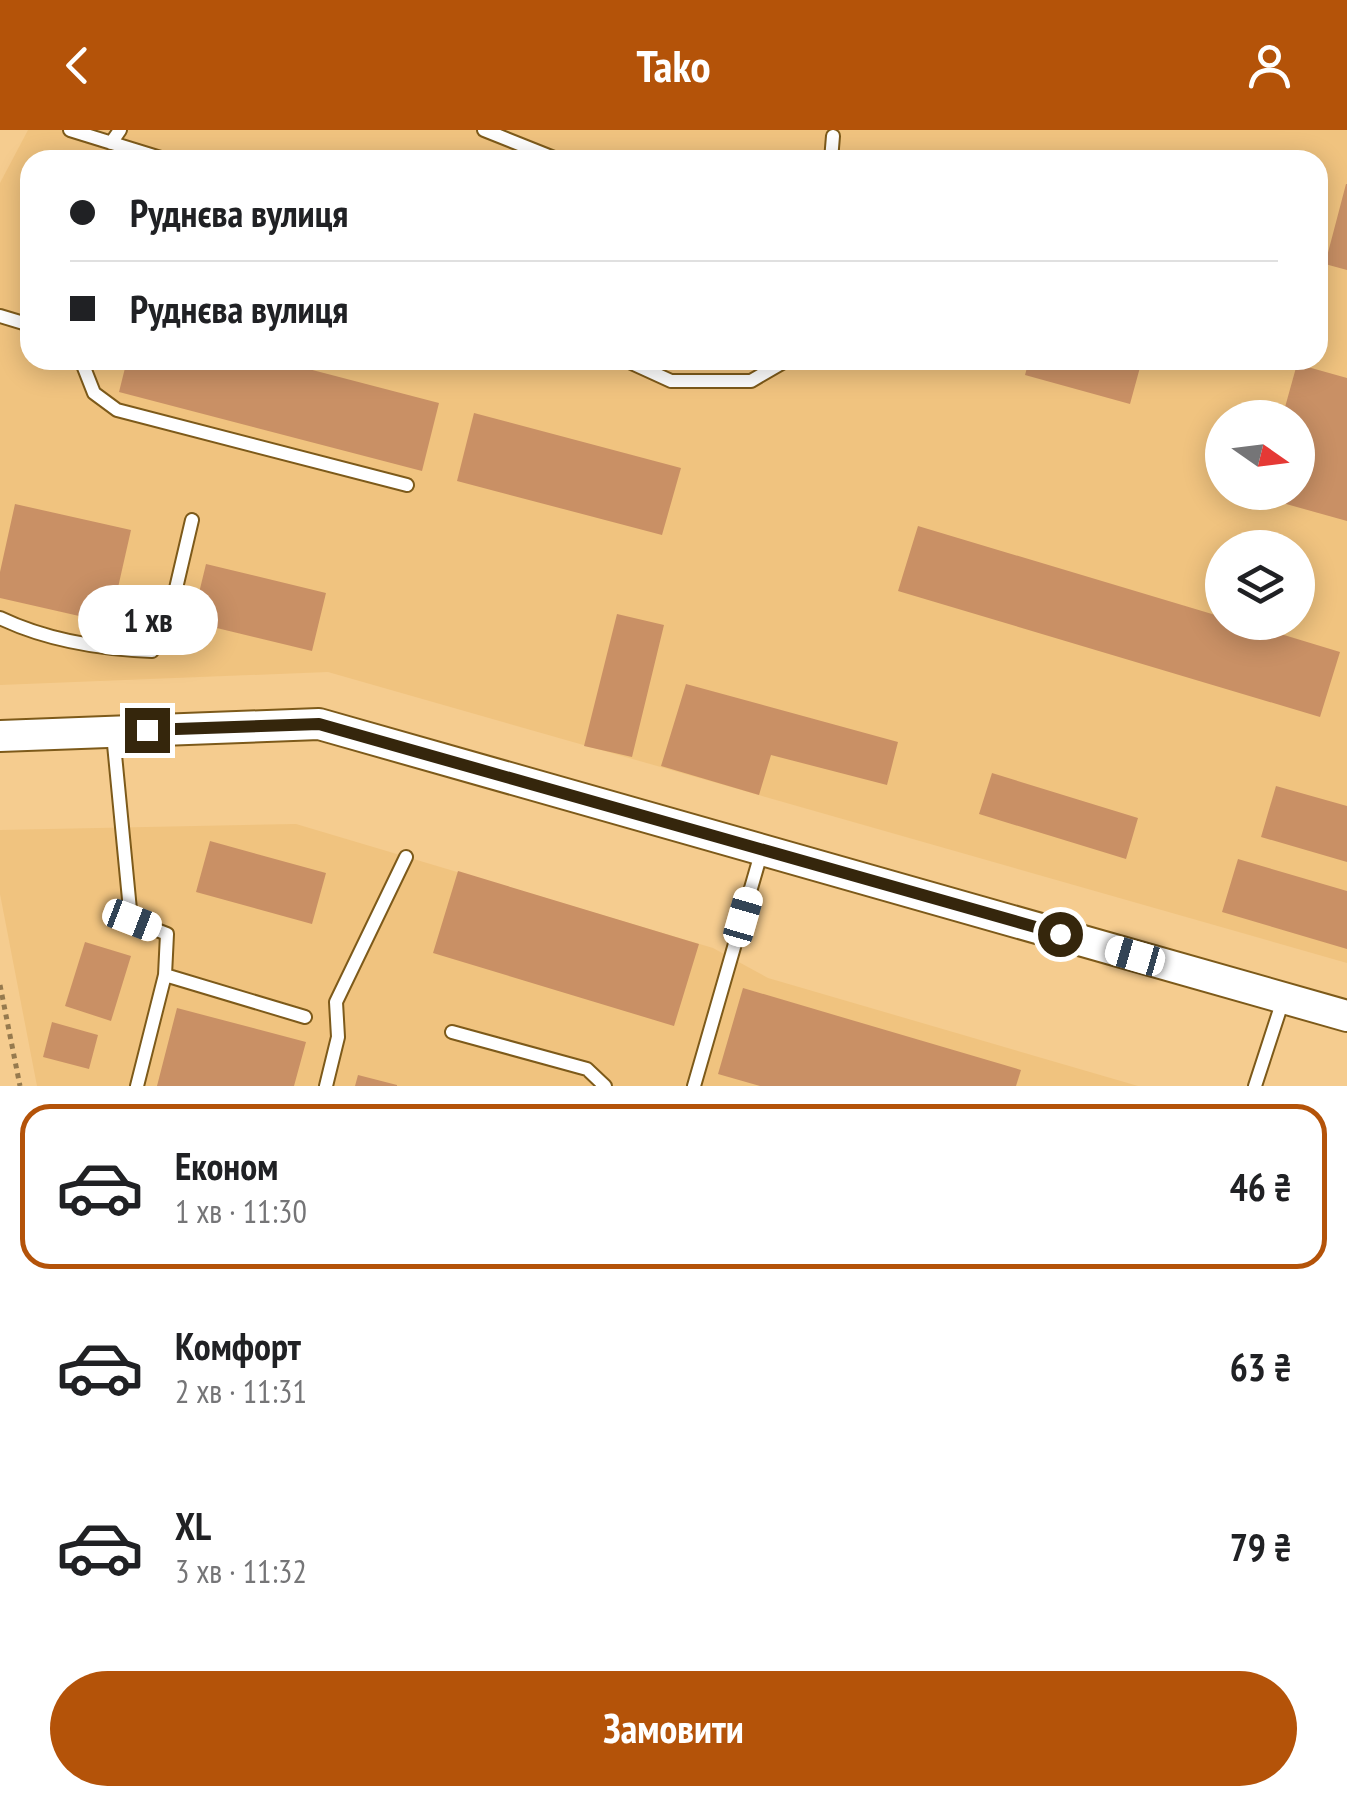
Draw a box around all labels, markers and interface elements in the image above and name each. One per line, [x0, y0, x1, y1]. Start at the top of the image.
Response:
text: Tako [636, 36, 711, 94]
icon: back [50, 38, 105, 93]
icon: person [1242, 38, 1297, 93]
text: Руднєва вулиця [130, 188, 348, 237]
text: Руднєва вулиця [130, 284, 348, 333]
north arrow [1205, 400, 1315, 510]
map controls [1205, 400, 1315, 640]
button: layers [1205, 530, 1315, 640]
callout: 1 хв [77, 585, 217, 655]
text: 1 хв [123, 599, 173, 641]
route end [125, 708, 170, 753]
car [720, 884, 766, 950]
car [99, 895, 165, 945]
route start [1038, 912, 1083, 957]
car [1102, 933, 1168, 979]
text: Економ [175, 1141, 278, 1190]
icon: car [55, 1142, 145, 1232]
text: 46 ₴ [1230, 1162, 1292, 1211]
text: 1 хв · 11:30 [175, 1190, 307, 1232]
text: Комфорт [175, 1321, 301, 1370]
icon: car [55, 1322, 145, 1412]
text: 63 ₴ [1230, 1342, 1292, 1391]
text: 2 хв · 11:31 [175, 1370, 307, 1412]
text: XL [175, 1501, 211, 1550]
icon: car [55, 1502, 145, 1592]
text: 79 ₴ [1230, 1522, 1292, 1571]
text: 3 хв · 11:32 [175, 1550, 307, 1592]
button: Замовити [50, 1671, 1297, 1786]

